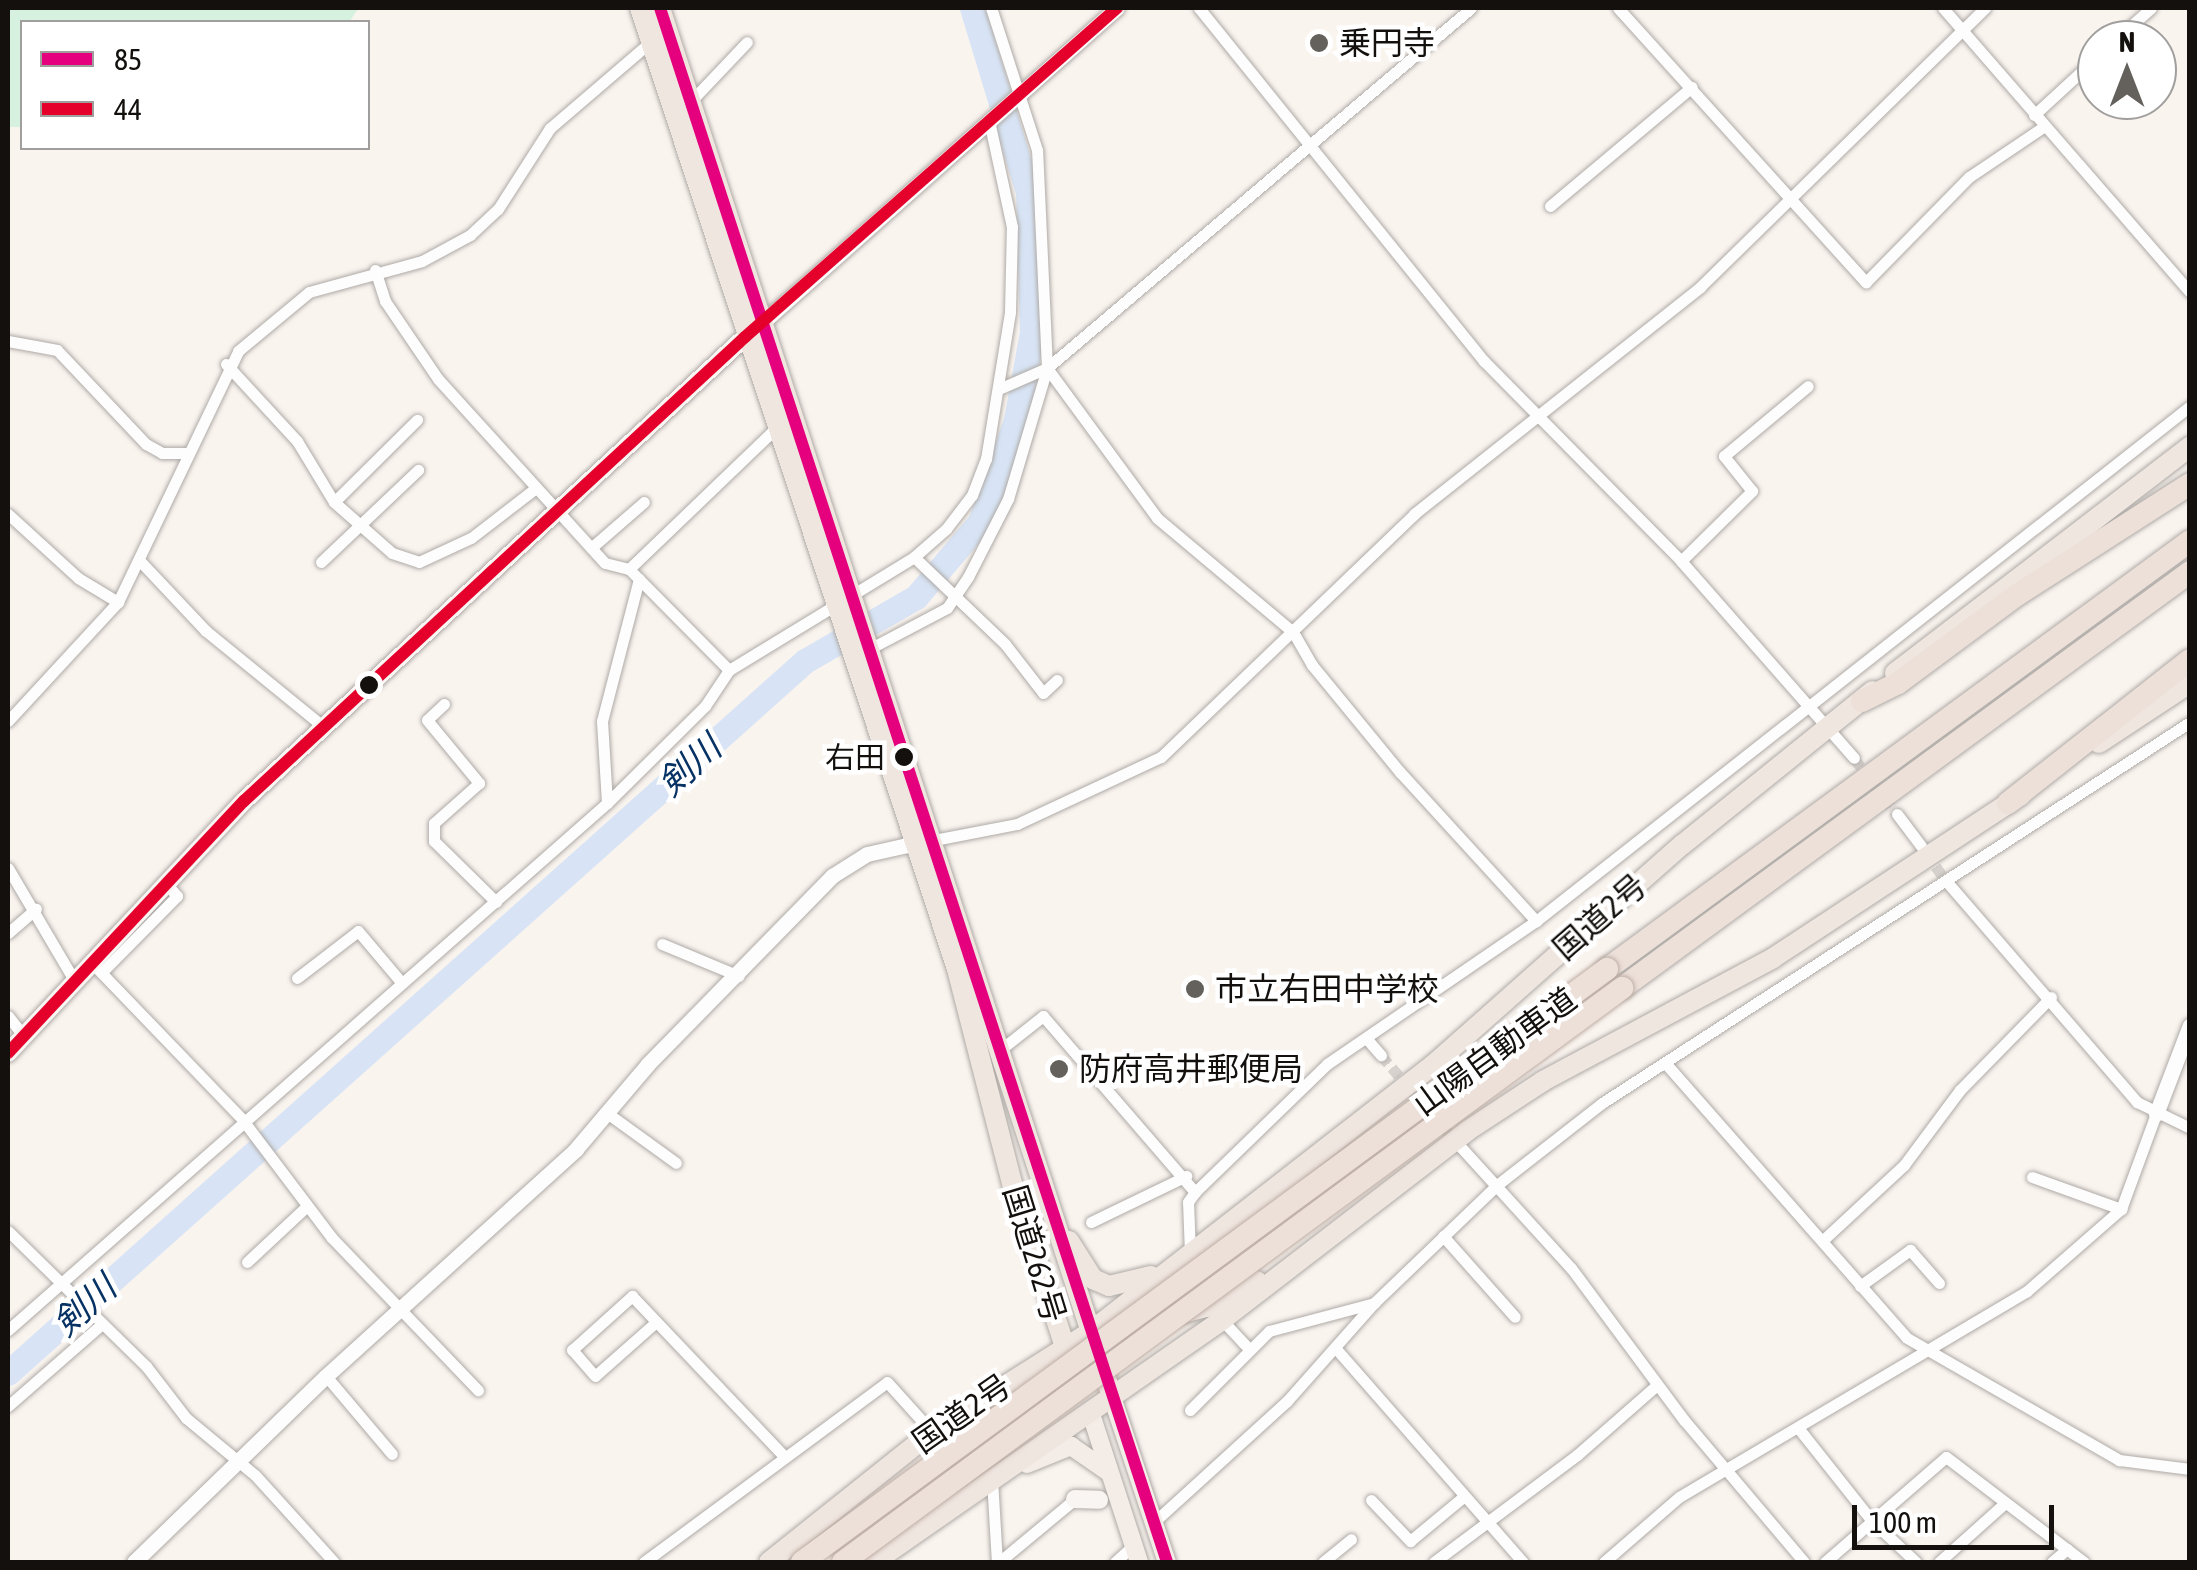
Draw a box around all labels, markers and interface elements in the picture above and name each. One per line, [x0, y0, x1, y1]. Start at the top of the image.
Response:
legend [20, 20, 370, 150]
north arrow [2077, 20, 2177, 120]
place label: 乗円寺 [1339, 24, 1435, 62]
text: N [2119, 26, 2135, 58]
marker: 乗円寺 [1308, 32, 1330, 54]
text: 85 [114, 42, 142, 76]
text: 44 [114, 92, 142, 126]
unlabelled marker [359, 675, 379, 695]
water label: 剣川 [649, 726, 729, 804]
place label: 右田 [825, 739, 885, 775]
marker: 右田 [894, 747, 914, 767]
street label: 国道2号 [1546, 866, 1654, 968]
place label: 市立右田中学校 [1215, 970, 1439, 1008]
marker: 市立右田中学校 [1184, 978, 1206, 1000]
street label: 山陽自動車道 [1406, 980, 1584, 1124]
place label: 防府高井郵便局 [1079, 1050, 1303, 1088]
marker: 防府高井郵便局 [1048, 1058, 1070, 1080]
street label: 国道262号 [995, 1181, 1073, 1327]
water label: 剣川 [44, 1266, 124, 1344]
street label: 国道2号 [906, 1366, 1018, 1462]
scale bar [1857, 1485, 2060, 1547]
text: 100 m [1869, 1505, 1937, 1539]

